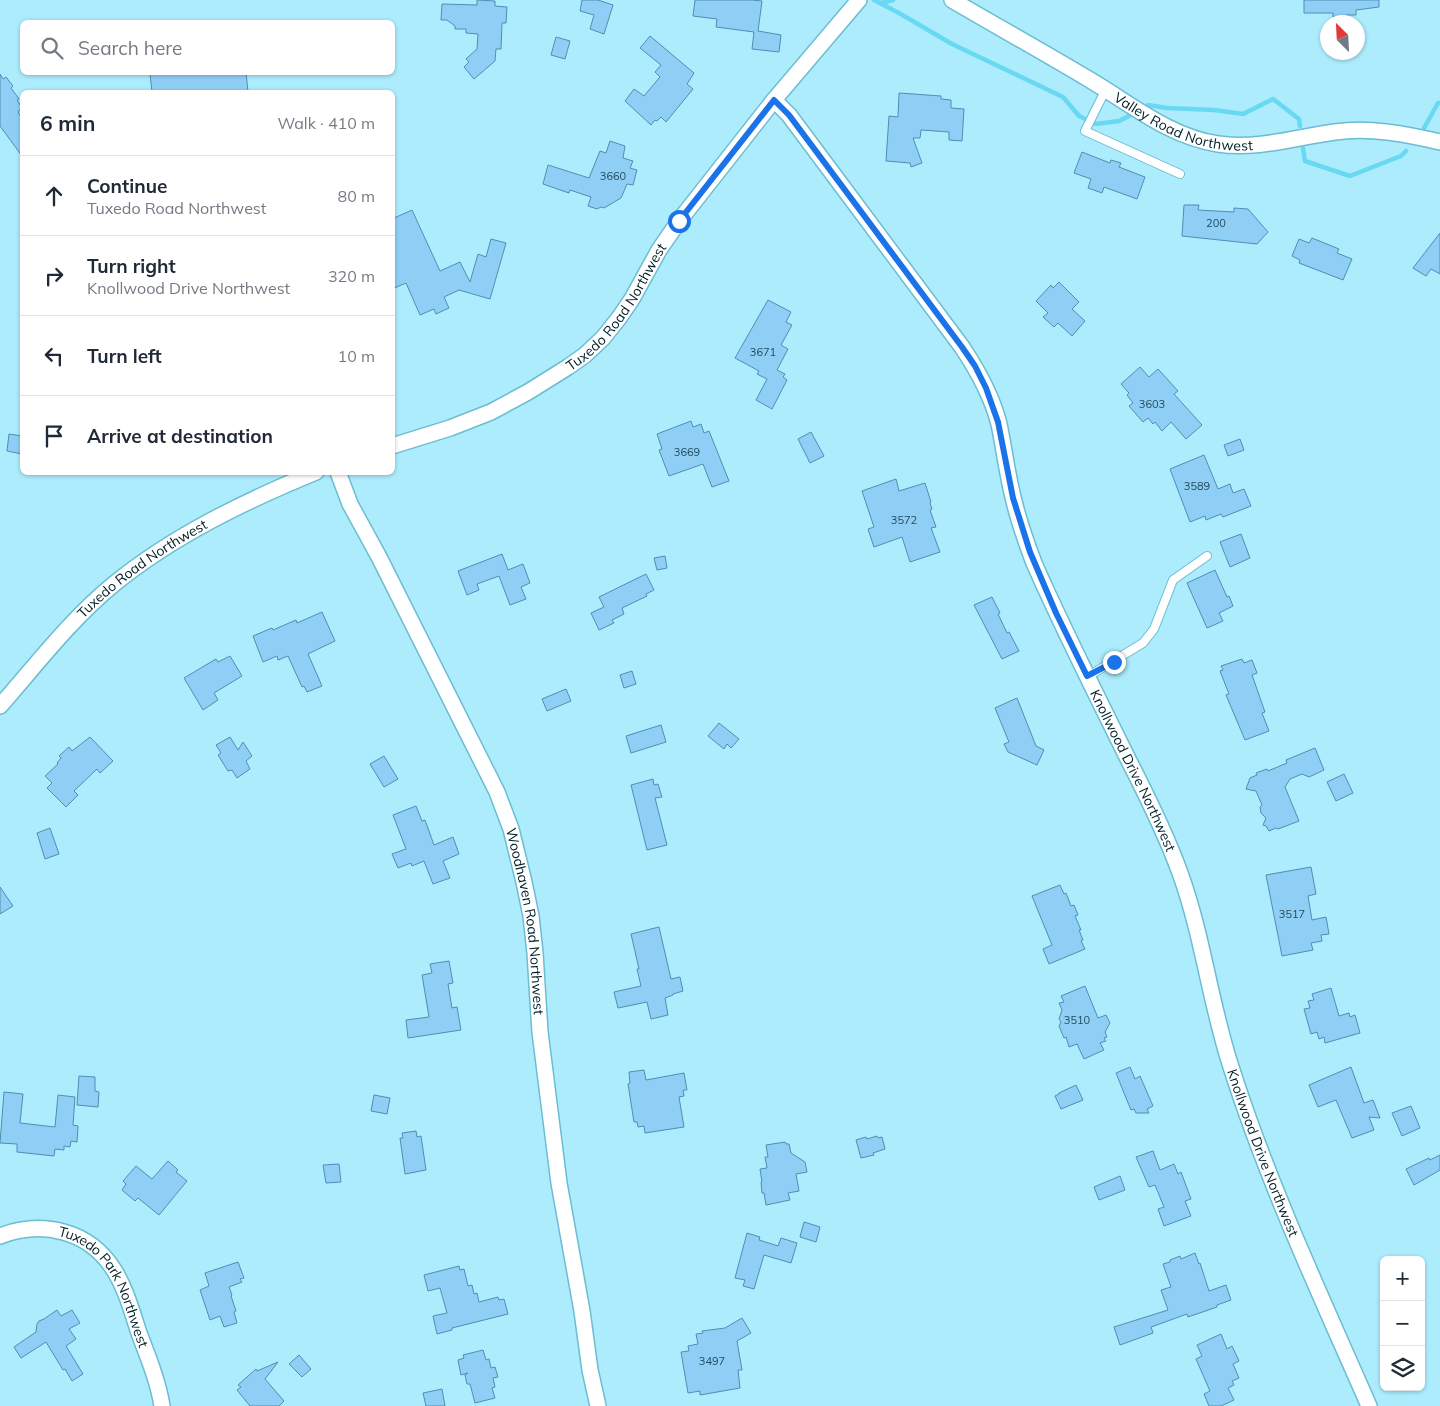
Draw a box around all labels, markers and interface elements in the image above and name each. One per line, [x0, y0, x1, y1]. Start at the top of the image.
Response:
north arrow [1320, 15, 1365, 60]
search box [20, 20, 395, 75]
icon: search [38, 34, 66, 62]
text: Search here [78, 36, 182, 60]
street label: Valley Road Northwest [1110, 88, 1253, 155]
text: 6 min [40, 110, 95, 136]
text: Walk · 410 m [277, 113, 375, 133]
house number: 3660 [600, 169, 627, 183]
text: Continue [87, 174, 167, 198]
icon: ahead [40, 182, 68, 210]
text: 80 m [338, 186, 375, 206]
text: Tuxedo Road Northwest [87, 198, 266, 218]
route start [668, 210, 691, 233]
house number: 200 [1206, 216, 1226, 230]
street label: Tuxedo Road Northwest [562, 240, 670, 375]
text: Turn right [87, 254, 176, 278]
icon: right [40, 262, 68, 290]
text: 320 m [328, 266, 375, 286]
text: Knollwood Drive Northwest [87, 278, 290, 298]
icon: left [40, 342, 68, 370]
text: Turn left [87, 344, 162, 368]
house number: 3671 [750, 345, 776, 359]
text: 10 m [338, 346, 375, 366]
house number: 3603 [1139, 397, 1165, 411]
icon: arrive [40, 422, 68, 450]
text: Arrive at destination [87, 424, 273, 448]
house number: 3669 [674, 445, 700, 459]
house number: 3589 [1184, 479, 1210, 493]
house number: 3572 [891, 513, 918, 527]
street label: Tuxedo Road Northwest [73, 515, 210, 622]
route end [1103, 651, 1126, 674]
street label: Knollwood Drive Northwest [1086, 686, 1180, 854]
street label: Woodhaven Road Northwest [502, 826, 548, 1015]
house number: 3517 [1279, 907, 1305, 921]
house number: 3510 [1064, 1013, 1091, 1027]
street label: Knollwood Drive Northwest [1223, 1067, 1303, 1239]
street label: Tuxedo Park Northwest [57, 1222, 153, 1350]
map controls [1380, 1256, 1425, 1391]
button: + [1380, 1256, 1425, 1301]
button: − [1380, 1301, 1425, 1346]
button: layers [1380, 1346, 1425, 1391]
house number: 3497 [699, 1354, 725, 1368]

